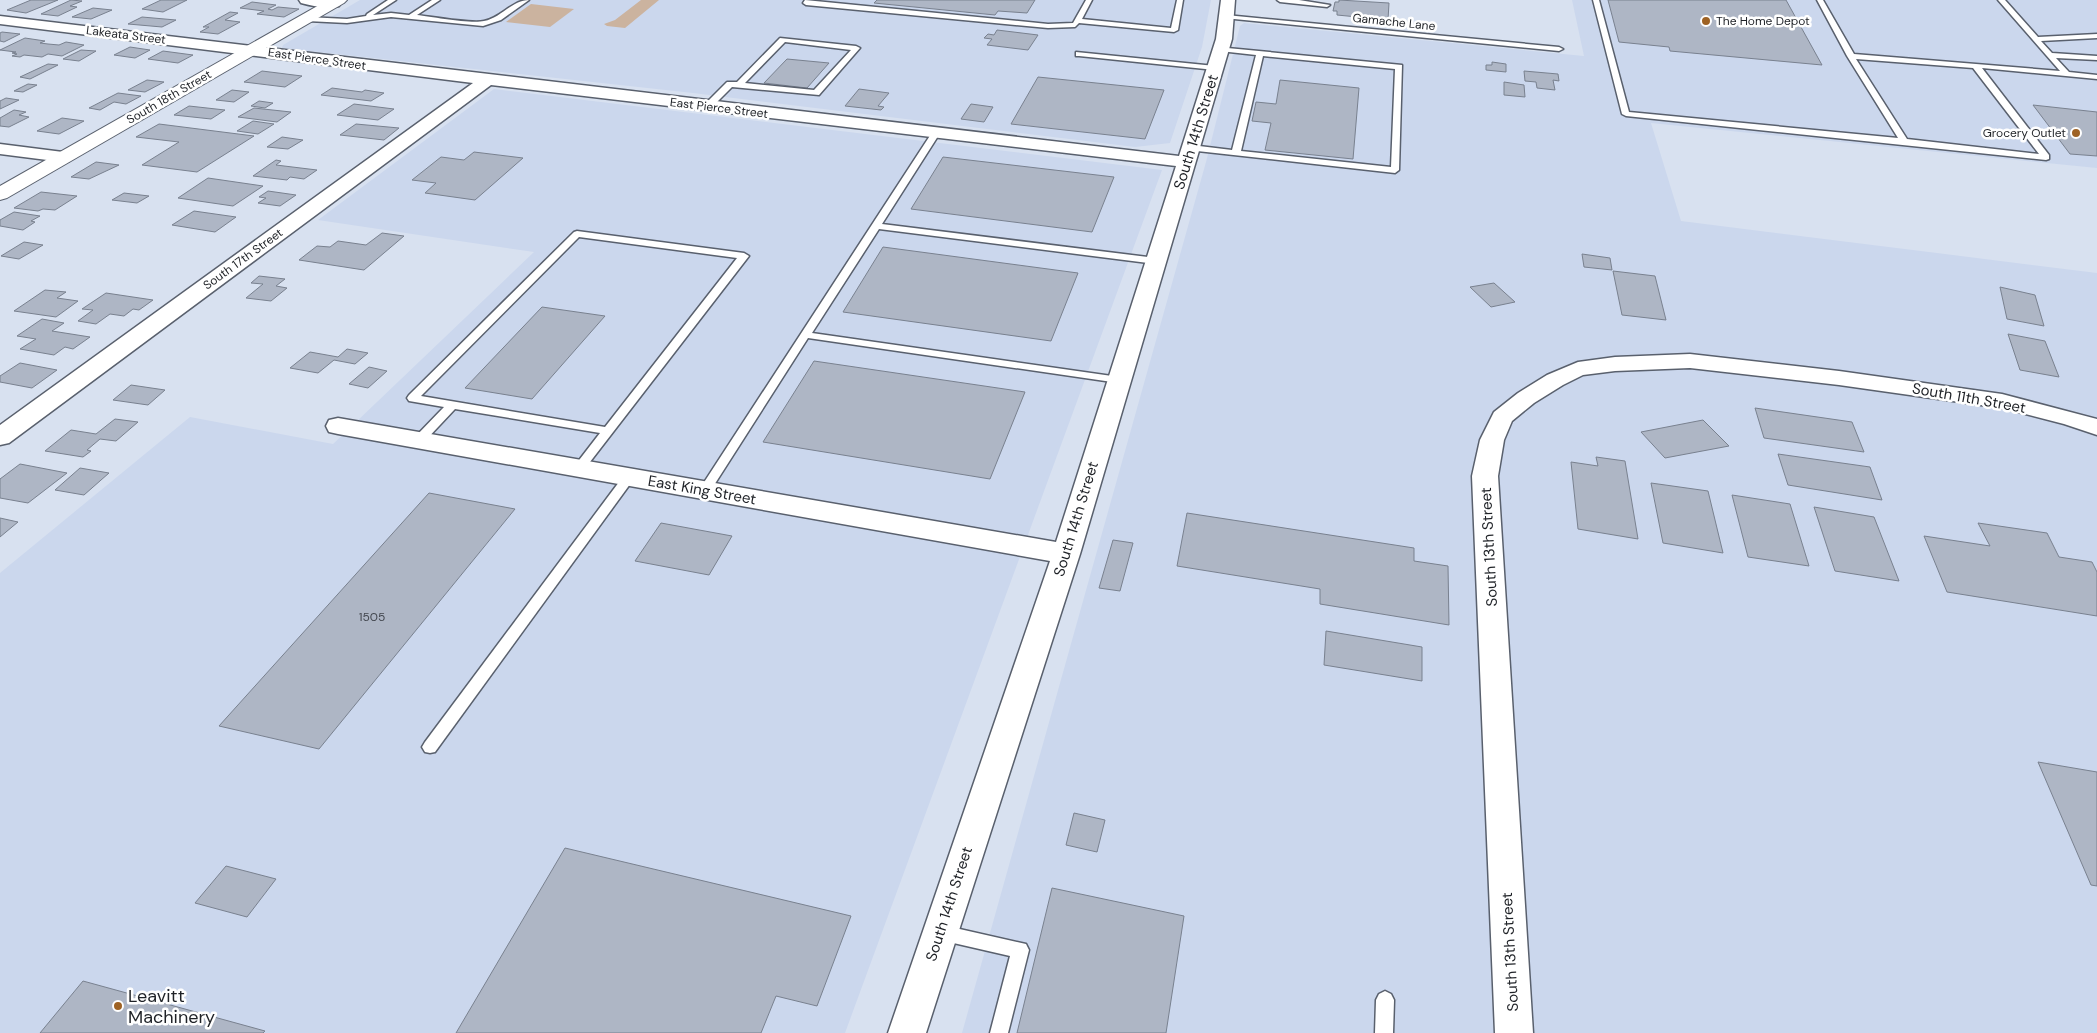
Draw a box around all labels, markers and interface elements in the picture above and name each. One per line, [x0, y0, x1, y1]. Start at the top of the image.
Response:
street label: Gamache Lane [1352, 10, 1436, 34]
place label: The Home Depot [1716, 13, 1810, 29]
marker: The Home Depot [1700, 15, 1712, 27]
street label: Lakeata Street [85, 22, 167, 48]
street label: East Pierce Street [267, 44, 367, 74]
street label: South 18th Street [124, 66, 215, 128]
street label: South 14th Street [1169, 72, 1223, 192]
street label: East Pierce Street [669, 94, 769, 122]
place label: Grocery Outlet [1983, 125, 2066, 141]
marker: Grocery Outlet [2070, 127, 2082, 139]
street label: South 17th Street [200, 225, 286, 293]
street label: South 11th Street [1911, 378, 2028, 418]
street label: South 14th Street [1049, 459, 1103, 579]
street label: East King Street [646, 471, 758, 509]
street label: South 13th Street [1476, 487, 1502, 607]
house number: 1505 [359, 609, 385, 625]
street label: South 14th Street [921, 844, 977, 964]
street label: South 13th Street [1497, 892, 1523, 1012]
place label: Leavitt Machinery [128, 984, 215, 1029]
marker: Leavitt Machinery [112, 1000, 124, 1012]

